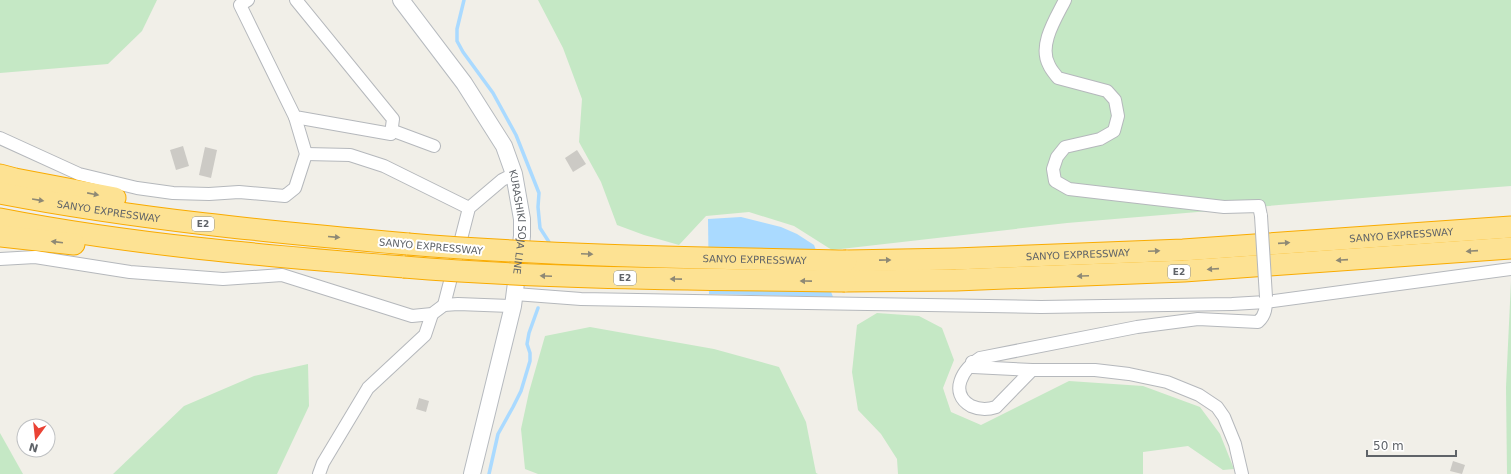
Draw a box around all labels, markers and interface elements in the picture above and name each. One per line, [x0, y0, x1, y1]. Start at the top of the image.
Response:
street label: KURASHIKI SOJA LINE [507, 168, 527, 275]
one-way arrow [87, 191, 99, 197]
one-way arrow [32, 197, 45, 203]
street label: SANYO EXPRESSWAY [56, 198, 162, 224]
road number: E2 [192, 217, 214, 231]
street label: SANYO EXPRESSWAY [1349, 226, 1455, 244]
one-way arrow [328, 234, 340, 241]
street label: SANYO EXPRESSWAY [379, 236, 484, 257]
one-way arrow [51, 239, 63, 246]
one-way arrow [1278, 240, 1291, 246]
street label: SANYO EXPRESSWAY [1026, 247, 1131, 262]
one-way arrow [1466, 247, 1478, 254]
one-way arrow [1148, 248, 1161, 254]
one-way arrow [581, 251, 593, 258]
street label: SANYO EXPRESSWAY [702, 253, 808, 266]
one-way arrow [1336, 256, 1348, 263]
one-way arrow [879, 257, 892, 263]
road number: E2 [1168, 265, 1190, 279]
one-way arrow [1207, 266, 1219, 273]
road number: E2 [614, 271, 636, 285]
one-way arrow [540, 272, 552, 279]
one-way arrow [1077, 273, 1089, 280]
one-way arrow [669, 276, 682, 282]
one-way arrow [799, 278, 812, 284]
north arrow [16, 418, 56, 458]
scale bar [1367, 432, 1456, 458]
text: 50 m [1373, 439, 1404, 453]
text: N [27, 440, 40, 455]

